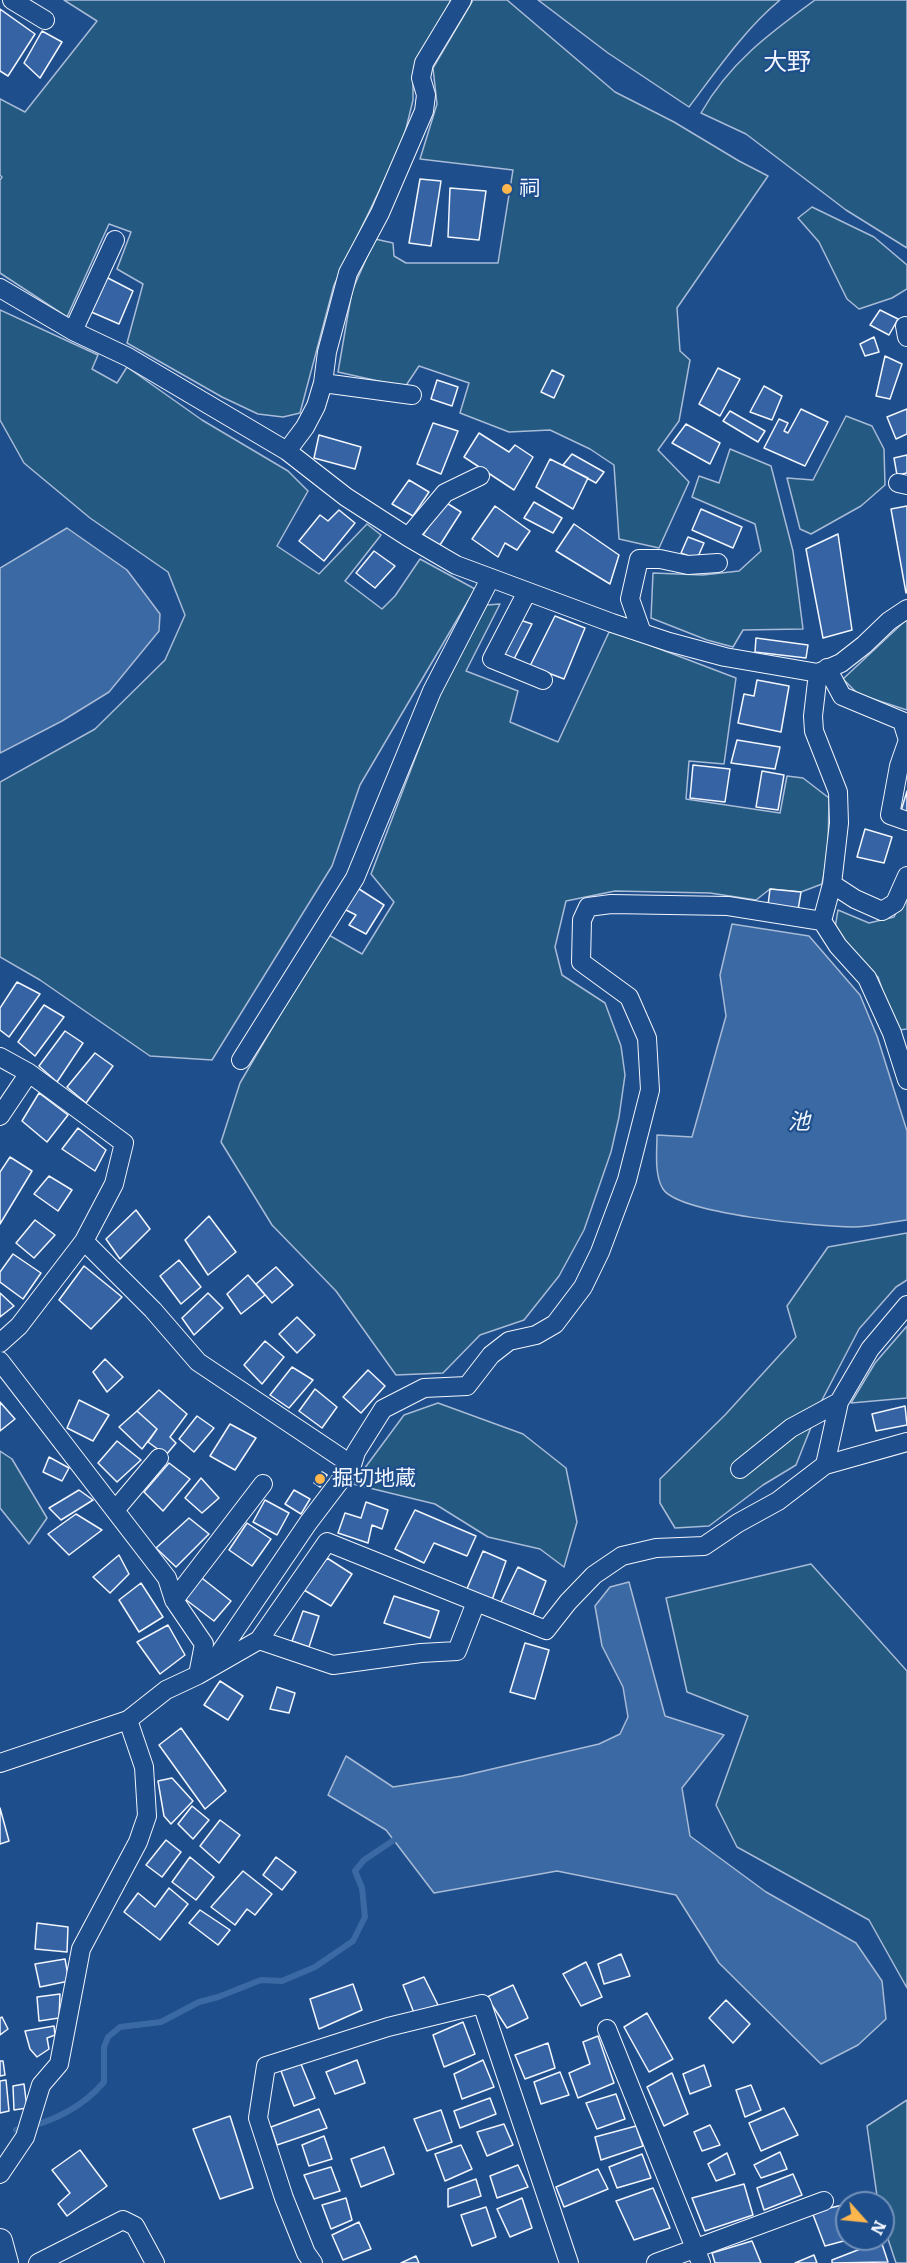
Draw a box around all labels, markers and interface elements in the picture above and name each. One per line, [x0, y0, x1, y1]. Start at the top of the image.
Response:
district label: 大野 [763, 49, 811, 77]
place label: 祠 [519, 176, 540, 202]
marker: 祠 [500, 182, 514, 196]
water label: 池 [788, 1110, 810, 1136]
place label: 掘切地蔵 [332, 1466, 416, 1492]
marker: 掘切地蔵 [313, 1472, 327, 1486]
north arrow [835, 2191, 895, 2251]
text: N [866, 2217, 893, 2240]

